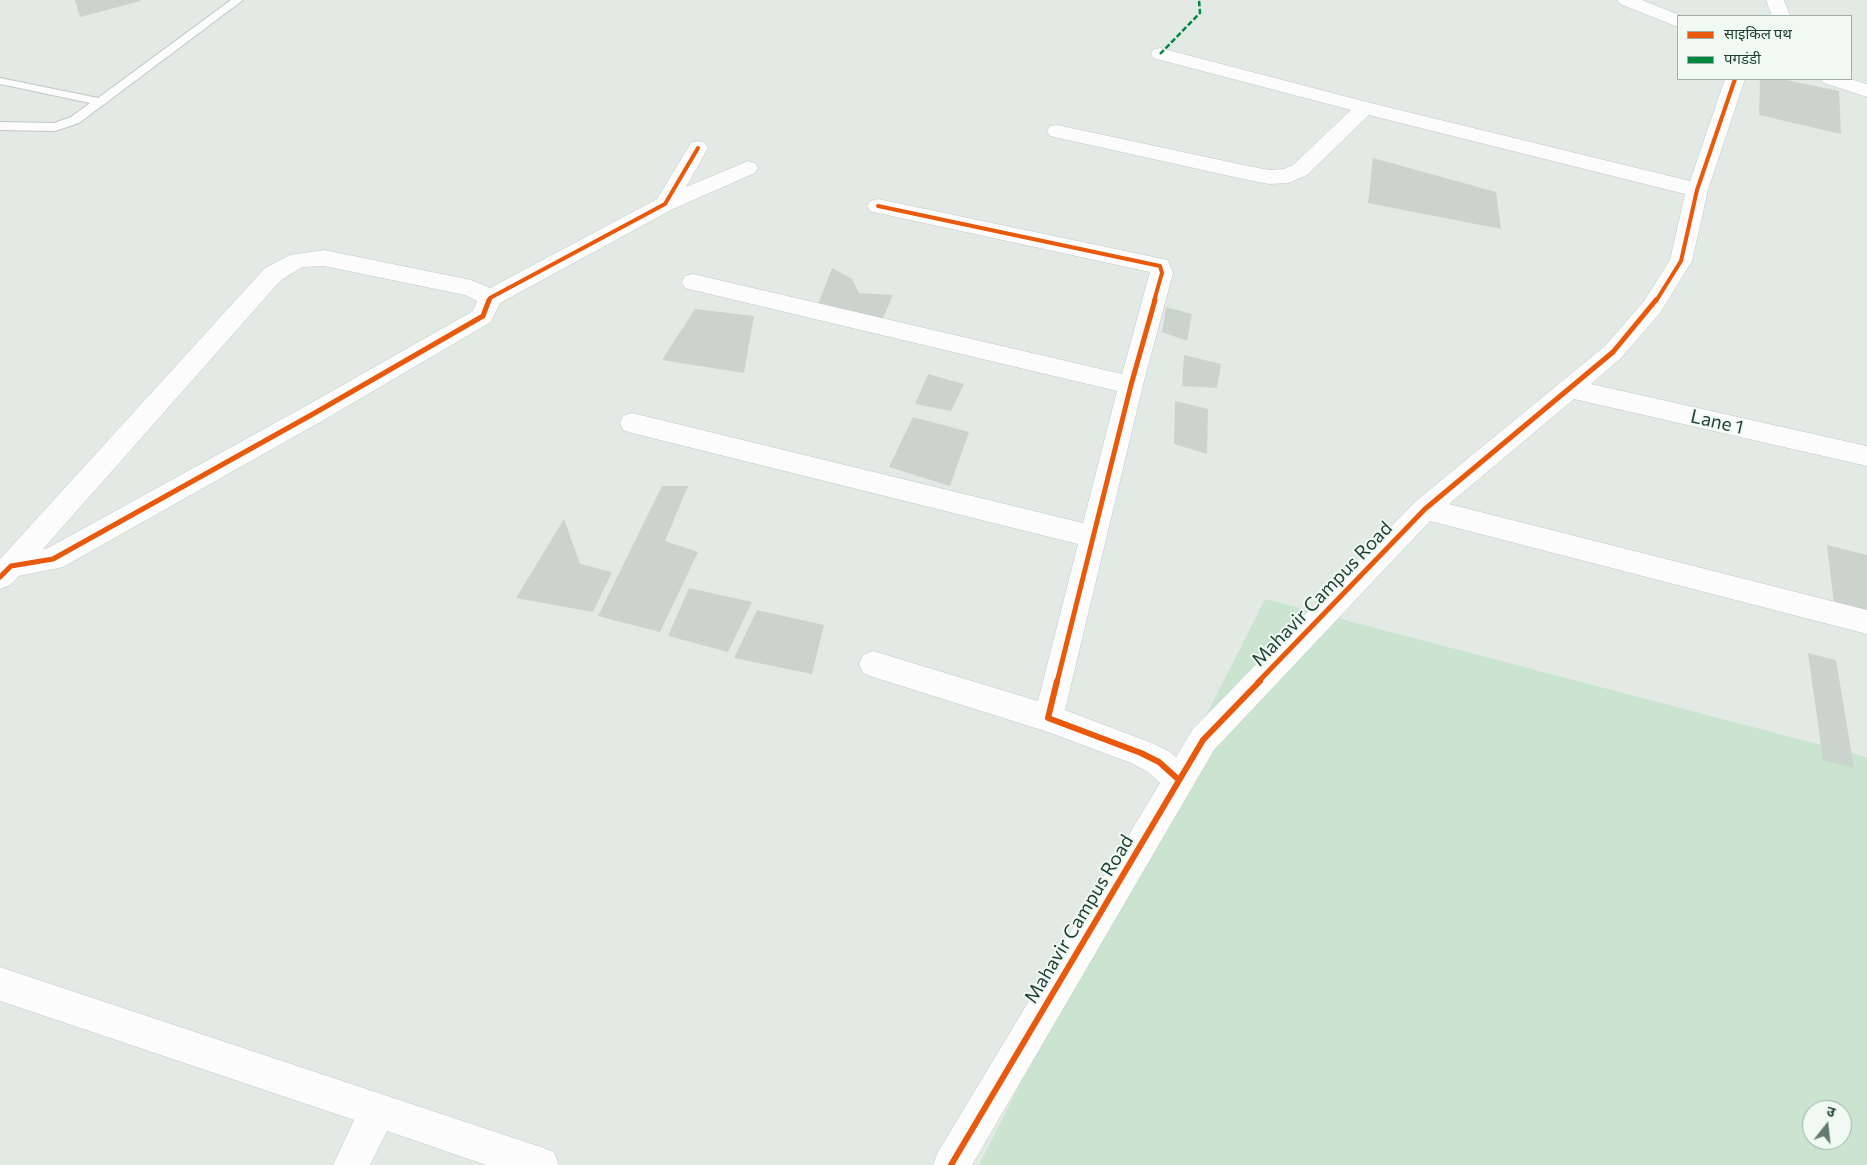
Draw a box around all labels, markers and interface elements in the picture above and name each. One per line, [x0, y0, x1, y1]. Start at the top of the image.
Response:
legend [1677, 15, 1852, 80]
text: साइकिल पथ [1724, 24, 1792, 42]
text: पगडंडी [1724, 49, 1761, 67]
street label: Lane 1 [1688, 405, 1746, 439]
street label: Mahavir Campus Road [1247, 517, 1397, 671]
street label: Mahavir Campus Road [1020, 831, 1138, 1007]
north arrow [1802, 1100, 1852, 1150]
text: उ [1825, 1102, 1837, 1120]

